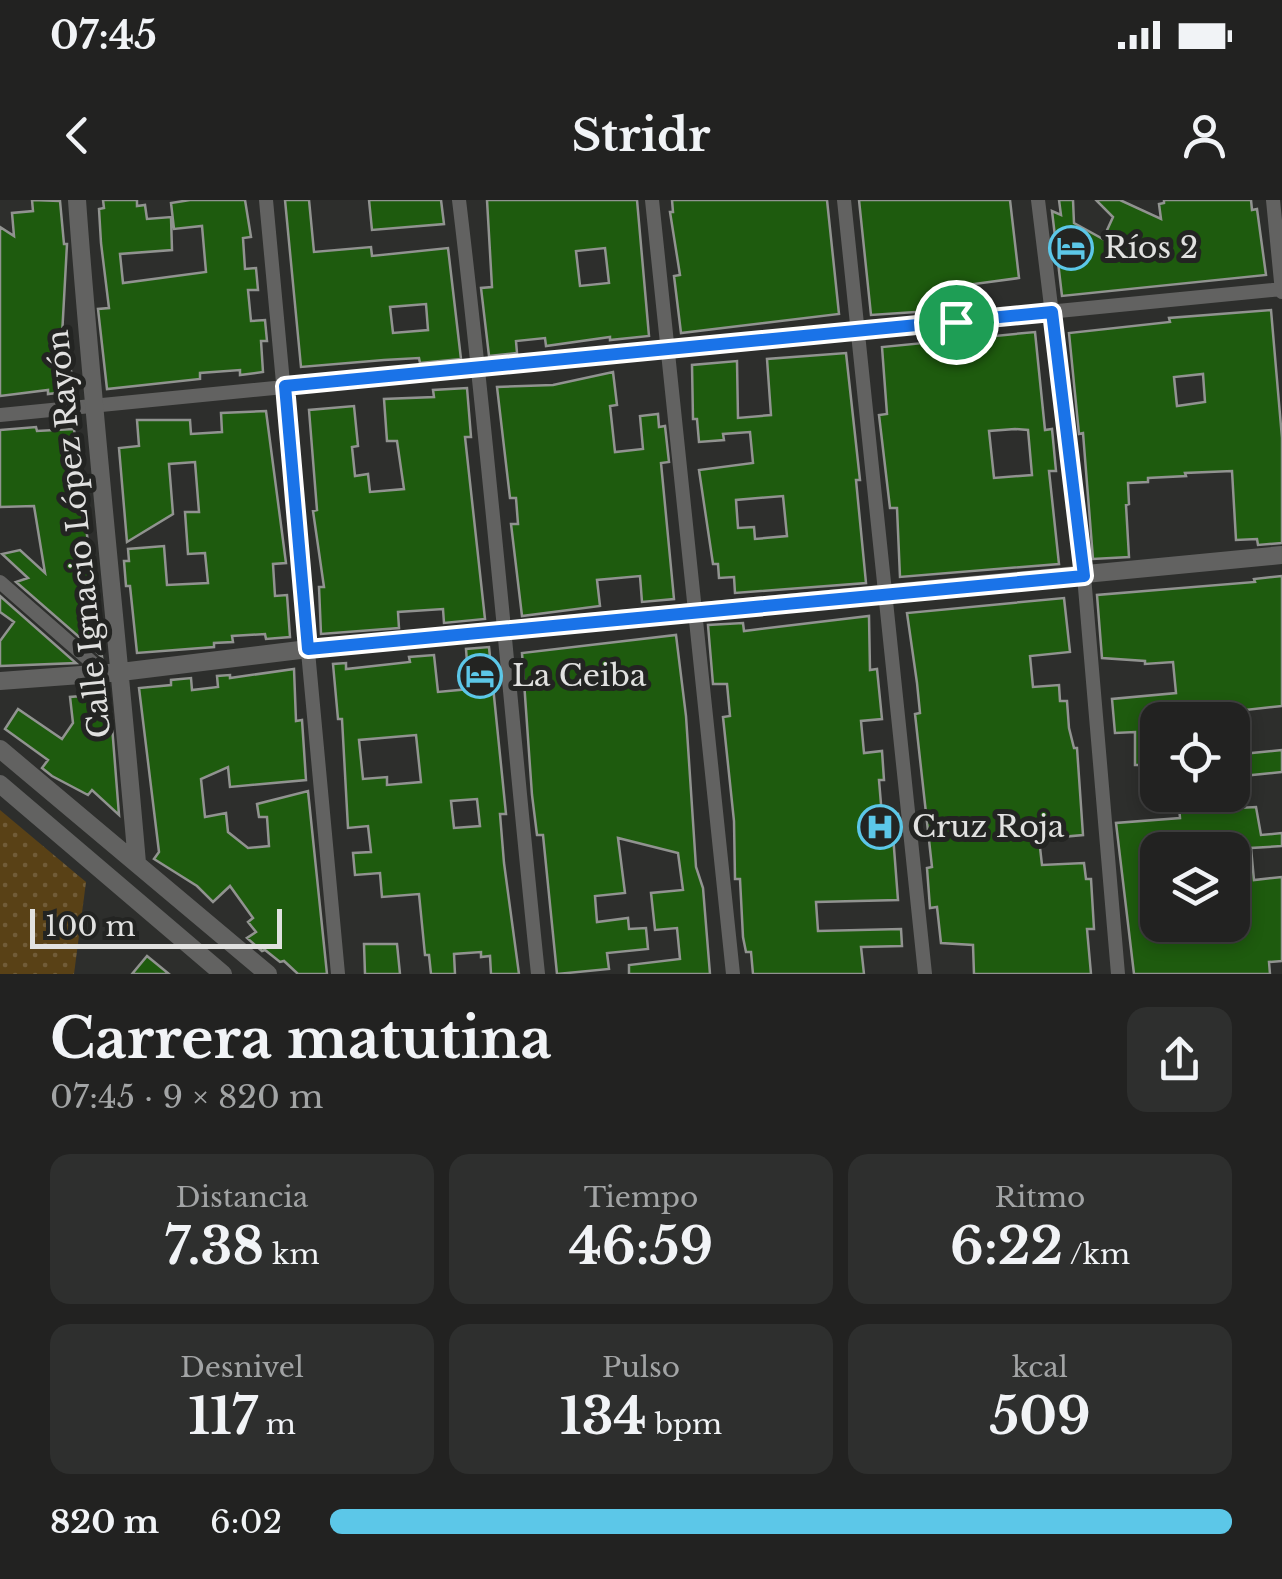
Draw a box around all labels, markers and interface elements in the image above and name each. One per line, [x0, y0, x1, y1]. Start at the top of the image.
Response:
text: 07:45 [50, 12, 157, 59]
text: Stridr [571, 107, 711, 163]
icon: back [50, 108, 105, 163]
icon: person [1177, 108, 1232, 163]
hotel icon: Ríos 2 [1048, 225, 1094, 271]
place label: Ríos 2 [1104, 229, 1198, 266]
pin [914, 280, 999, 365]
icon: arrive [929, 295, 984, 350]
street label: Calle Ignacio López Rayón [39, 328, 118, 740]
hotel icon: La Ceiba [457, 653, 503, 699]
place label: La Ceiba [512, 657, 647, 694]
map controls [1140, 702, 1250, 942]
button: locate [1140, 702, 1250, 812]
hospital icon: Cruz Roja [857, 804, 903, 850]
place label: Cruz Roja [912, 808, 1065, 845]
button: layers [1140, 832, 1250, 942]
scale bar [30, 904, 282, 948]
text: 100 m [45, 909, 136, 944]
text: Carrera matutina [50, 1005, 552, 1073]
button: share [1127, 1007, 1232, 1112]
text: 07:45 · 9 × 820 m [50, 1077, 323, 1117]
text: Distancia [176, 1180, 308, 1215]
text: Tiempo [584, 1180, 698, 1215]
text: Ritmo [995, 1180, 1085, 1215]
text: 7.38 [165, 1215, 264, 1278]
text: 46:59 [569, 1215, 713, 1278]
text: 6:22 [950, 1215, 1063, 1278]
text: km [264, 1237, 319, 1272]
text: /km [1063, 1237, 1130, 1272]
text: Desnivel [180, 1350, 304, 1385]
text: Pulso [602, 1350, 680, 1385]
text: kcal [1012, 1350, 1068, 1385]
text: 117 [188, 1385, 258, 1448]
text: 134 [560, 1385, 647, 1448]
text: 509 [989, 1385, 1091, 1448]
text: m [258, 1407, 296, 1442]
text: bpm [647, 1407, 722, 1442]
text: 820 m [50, 1502, 159, 1542]
text: 6:02 [210, 1502, 282, 1542]

